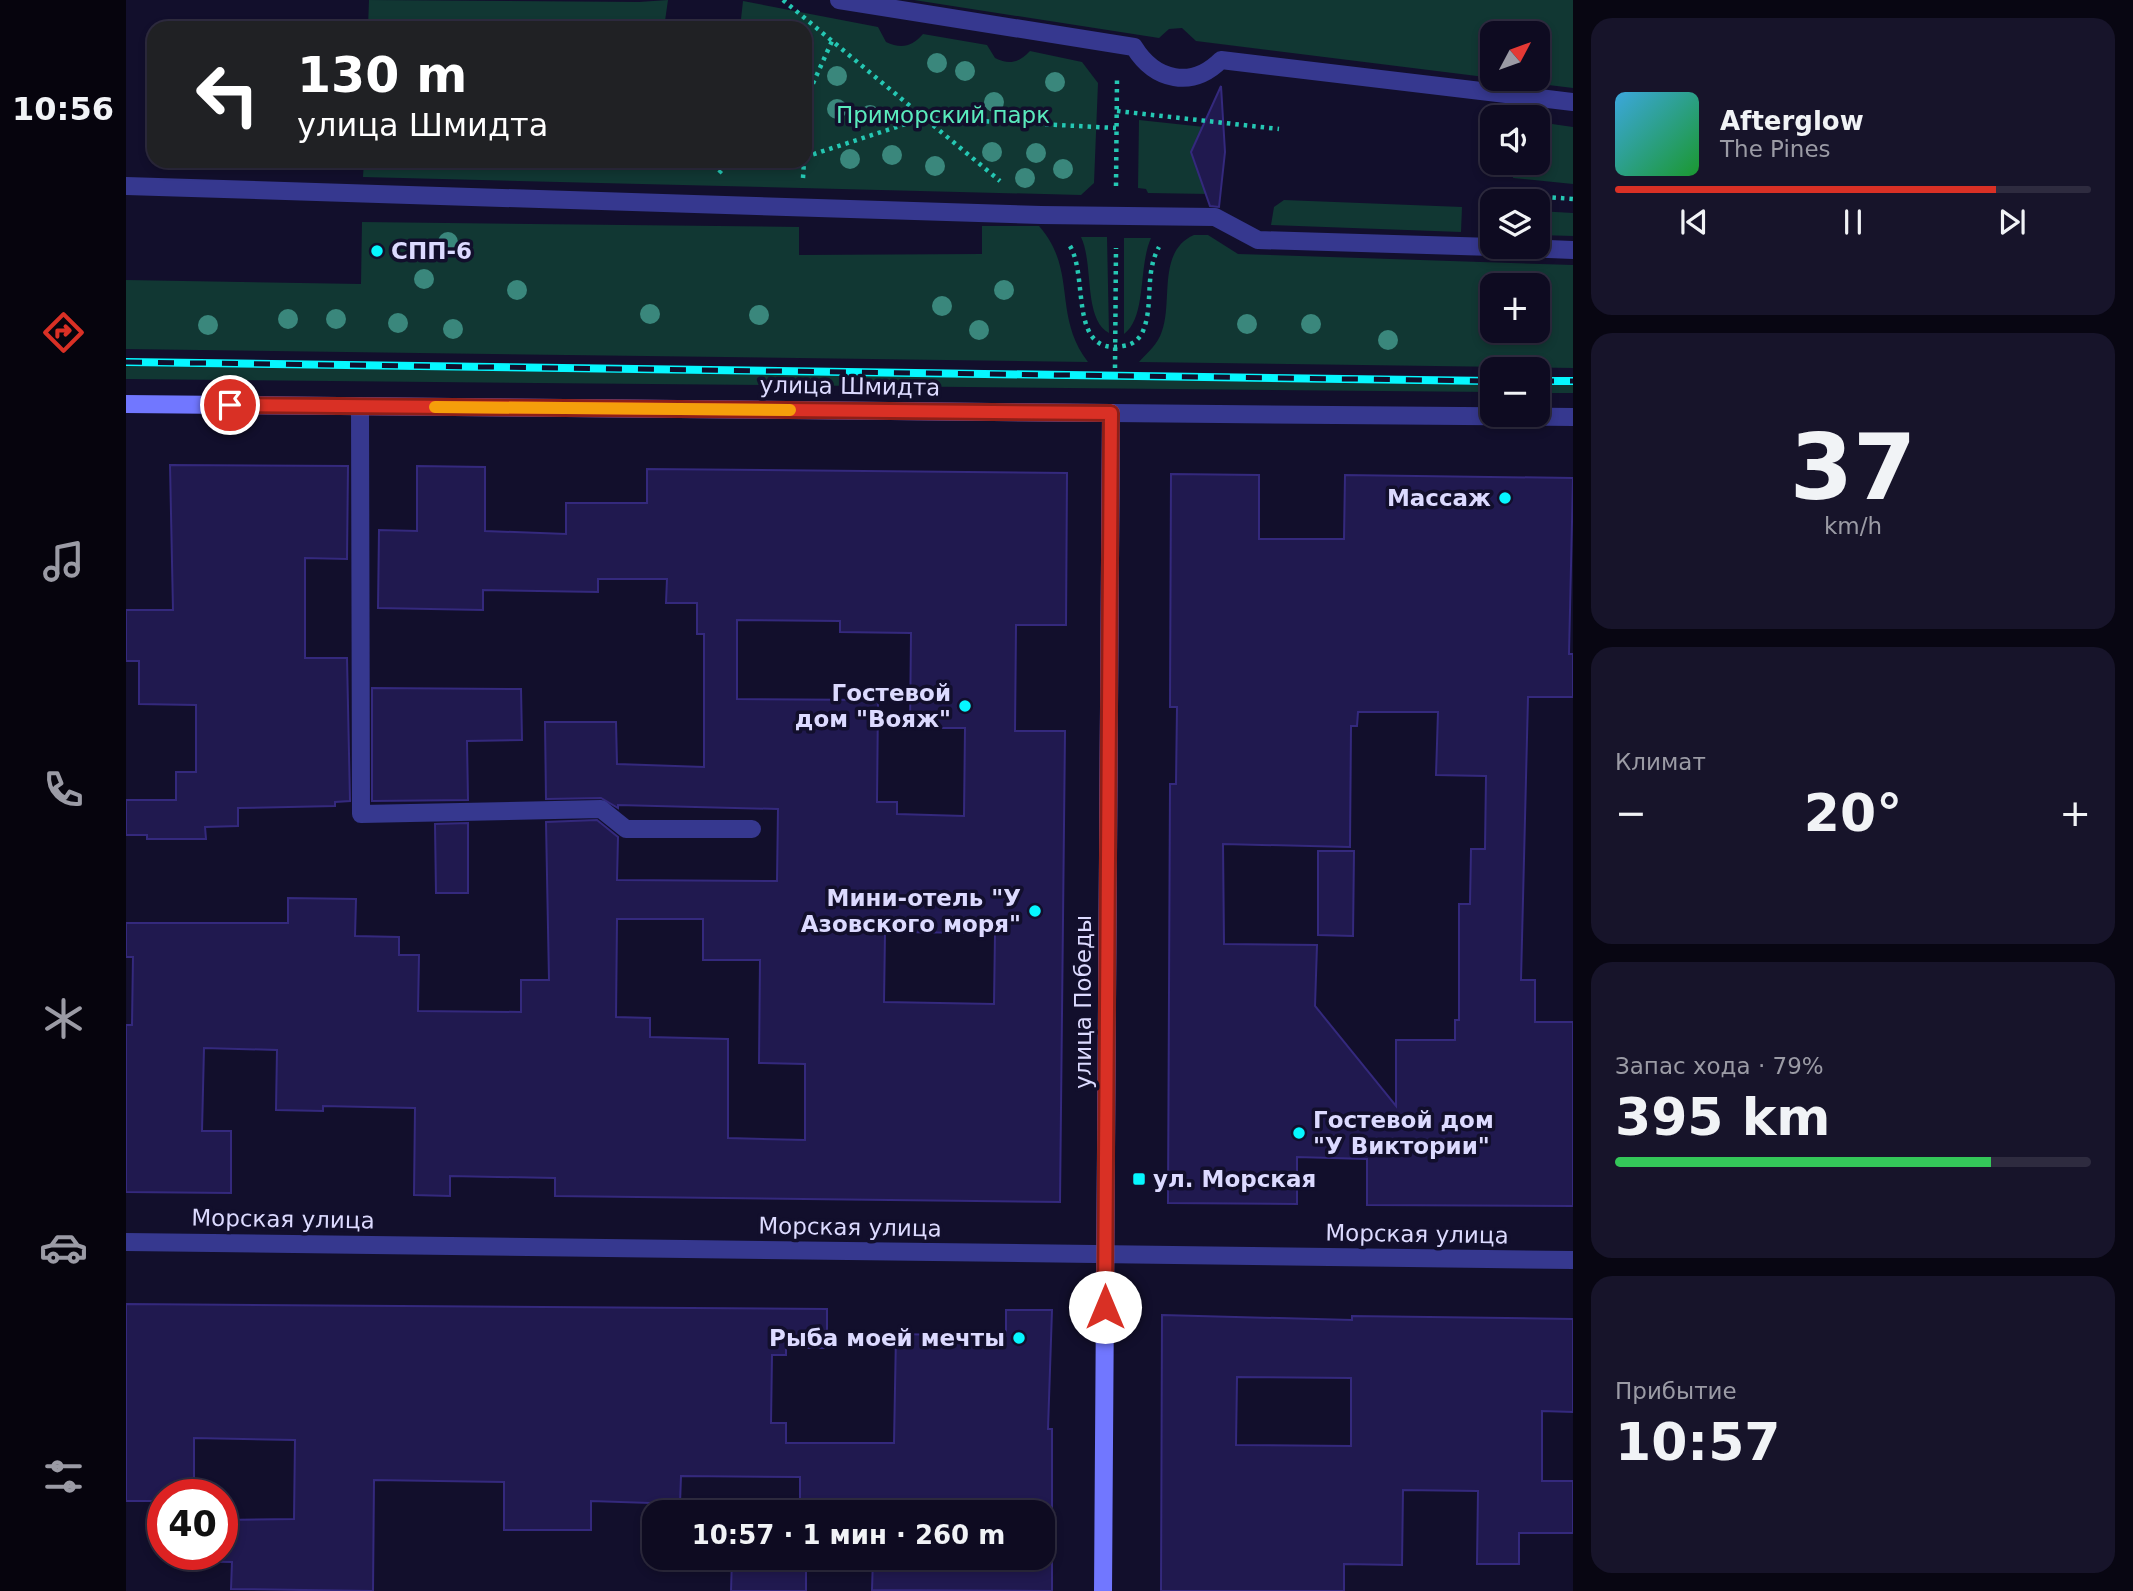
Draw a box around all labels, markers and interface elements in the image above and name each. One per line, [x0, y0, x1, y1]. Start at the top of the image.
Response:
north arrow [1480, 21, 1550, 91]
map controls [1480, 21, 1550, 427]
text: 130 m [297, 47, 467, 104]
icon: left [182, 49, 273, 140]
text: 10:56 [12, 90, 114, 128]
park label: Приморский парк [836, 102, 1050, 128]
button: sound [1480, 105, 1550, 175]
text: улица Шмидта [297, 106, 548, 144]
text: Afterglow [1720, 106, 1864, 136]
text: The Pines [1720, 136, 1831, 162]
button: layers [1480, 189, 1550, 259]
icon: previous [1675, 203, 1713, 241]
icon: pause [1834, 203, 1872, 241]
icon: next [1993, 203, 2031, 241]
place label: СПП-6 [391, 238, 472, 264]
marker: СПП-6 [369, 243, 385, 259]
button: + [1480, 273, 1550, 343]
icon: directions [39, 308, 88, 357]
button: − [1480, 357, 1550, 427]
street label: улица Шмидта [759, 371, 941, 401]
pin [200, 375, 260, 435]
icon: arrive [211, 386, 249, 424]
text: 37 [1790, 415, 1916, 520]
place label: Массаж [1387, 485, 1491, 511]
marker: Массаж [1497, 490, 1513, 506]
text: km/h [1824, 513, 1882, 539]
icon: music [39, 537, 88, 586]
place label: Гостевой дом "Вояж" [795, 680, 951, 732]
marker: Гостевой дом "Вояж" [957, 698, 973, 714]
text: Климат [1615, 749, 1706, 775]
icon: phone [39, 765, 88, 814]
text: 20° [1804, 783, 1902, 843]
text: − [1615, 791, 1647, 835]
text: + [2059, 791, 2091, 835]
place label: Мини-отель "У Азовского моря" [801, 885, 1021, 937]
marker: Мини-отель "У Азовского моря" [1027, 903, 1043, 919]
street label: улица Победы [1070, 915, 1096, 1089]
icon: climate [39, 994, 88, 1043]
text: Запас хода · 79% [1615, 1053, 1824, 1079]
text: 395 km [1615, 1087, 1830, 1147]
place label: Гостевой дом "У Виктории" [1313, 1107, 1494, 1159]
marker: Гостевой дом "У Виктории" [1291, 1125, 1307, 1141]
place label: ул. Морская [1153, 1166, 1316, 1192]
marker: ул. Морская [1131, 1171, 1147, 1187]
street label: Морская улица [191, 1204, 375, 1234]
street label: Морская улица [758, 1212, 942, 1242]
street label: Морская улица [1325, 1219, 1509, 1249]
icon: car [39, 1223, 88, 1272]
position arrow [1068, 1270, 1142, 1344]
place label: Рыба моей мечты [769, 1325, 1005, 1351]
marker: Рыба моей мечты [1011, 1330, 1027, 1346]
text: Прибытие [1615, 1378, 1737, 1404]
text: 10:57 [1615, 1412, 1781, 1472]
icon: filters [39, 1452, 88, 1501]
speed limit sign: 40 [147, 1479, 238, 1570]
text: 10:57 · 1 мин · 260 m [692, 1520, 1005, 1550]

